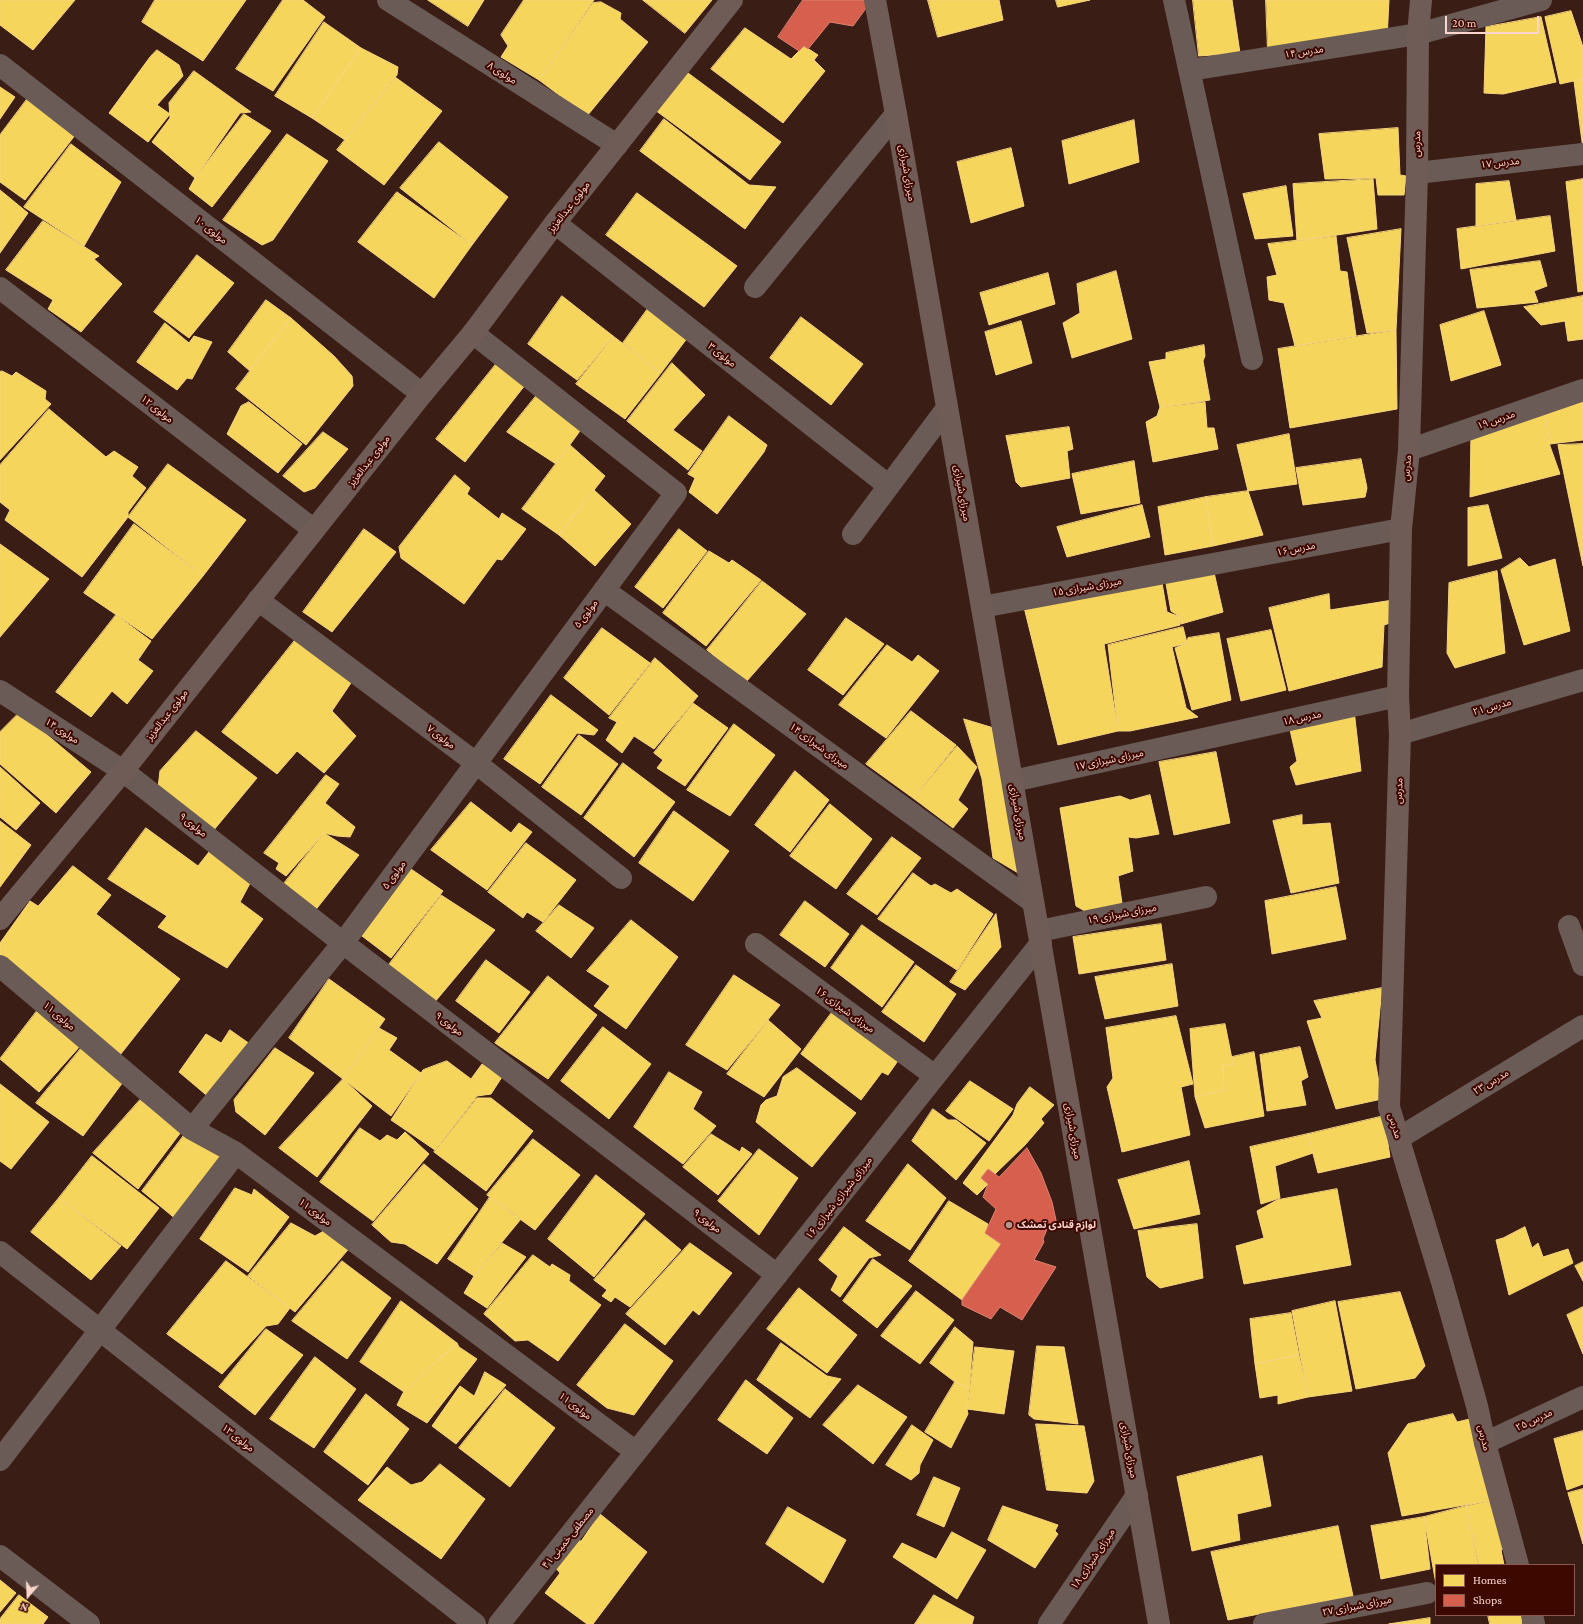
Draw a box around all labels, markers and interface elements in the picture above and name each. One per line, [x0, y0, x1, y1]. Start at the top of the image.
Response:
scale bar [1447, 8, 1541, 34]
text: 20 m [1452, 16, 1476, 30]
street label: مدرس ۱۴ [1284, 43, 1324, 61]
street label: مولوی ۸ [485, 59, 519, 87]
street label: مدرس [1411, 131, 1423, 157]
street label: میرزای شیرازی [896, 144, 918, 202]
street label: مدرس ۱۷ [1480, 155, 1520, 171]
street label: مولوی عبدالعزیز [545, 179, 593, 235]
street label: مولوی ۱۰ [192, 214, 230, 246]
street label: مولوی ۳ [706, 340, 738, 370]
street label: مولوی ۱۲ [138, 393, 176, 425]
street label: مدرس ۱۹ [1475, 408, 1517, 432]
street label: مولوی عبدالعزیز [345, 433, 393, 489]
street label: مدرس [1400, 454, 1414, 482]
street label: میرزای شیرازی [951, 464, 973, 522]
street label: مدرس ۱۶ [1276, 539, 1316, 559]
street label: میرزای شیرازی ۱۵ [1051, 575, 1123, 599]
street label: مولوی ۵ [571, 597, 601, 631]
street label: مولوی عبدالعزیز [143, 687, 191, 743]
street label: مدرس ۲۱ [1471, 696, 1513, 718]
street label: مدرس ۱۸ [1282, 708, 1322, 728]
street label: مولوی ۱۴ [43, 716, 81, 746]
street label: میرزای شیرازی ۱۴ [787, 720, 851, 772]
street label: مولوی ۷ [424, 722, 458, 752]
street label: میرزای شیرازی ۱۷ [1073, 747, 1145, 773]
street label: مدرس [1393, 778, 1405, 804]
street label: میرزای شیرازی [1007, 783, 1029, 841]
street label: مولوی ۹ [177, 810, 209, 840]
street label: مولوی ۵ [380, 858, 408, 892]
street label: میرزای شیرازی ۱۹ [1086, 901, 1158, 927]
street label: میرزای شیرازی ۱۶ [813, 984, 877, 1036]
street label: مولوی ۱۱ [41, 999, 77, 1033]
street label: مولوی ۹ [432, 1009, 466, 1039]
street label: مدرس ۲۳ [1471, 1067, 1511, 1097]
street label: میرزای شیرازی [1062, 1102, 1084, 1160]
street label: مدرس [1385, 1112, 1405, 1140]
street label: میرزای شیرازی شیرازی ۱۶ [803, 1154, 875, 1242]
street label: مولوی ۱۱ [296, 1196, 334, 1228]
street label: مولوی ۹ [690, 1206, 724, 1236]
place label: لوازم قنادی تمشک [1017, 1219, 1096, 1231]
marker: لوازم قنادی تمشک [1004, 1220, 1014, 1230]
street label: مولوی ۱۱ [556, 1390, 594, 1422]
street label: مدرس ۲۵ [1514, 1406, 1554, 1434]
street label: میرزای شیرازی [1118, 1421, 1140, 1479]
street label: مولوی ۱۳ [219, 1422, 257, 1454]
street label: مدرس [1475, 1424, 1493, 1452]
street label: مصطفی خمینی ۴۱ [540, 1505, 596, 1571]
street label: میرزای شیرازی ۱۸ [1068, 1526, 1118, 1592]
legend [1435, 1564, 1575, 1616]
text: Homes [1473, 1573, 1506, 1587]
north arrow [8, 1576, 48, 1616]
street label: میرزای شیرازی ۲۷ [1321, 1593, 1393, 1619]
text: Shops [1473, 1593, 1502, 1607]
text: N [19, 1600, 30, 1614]

